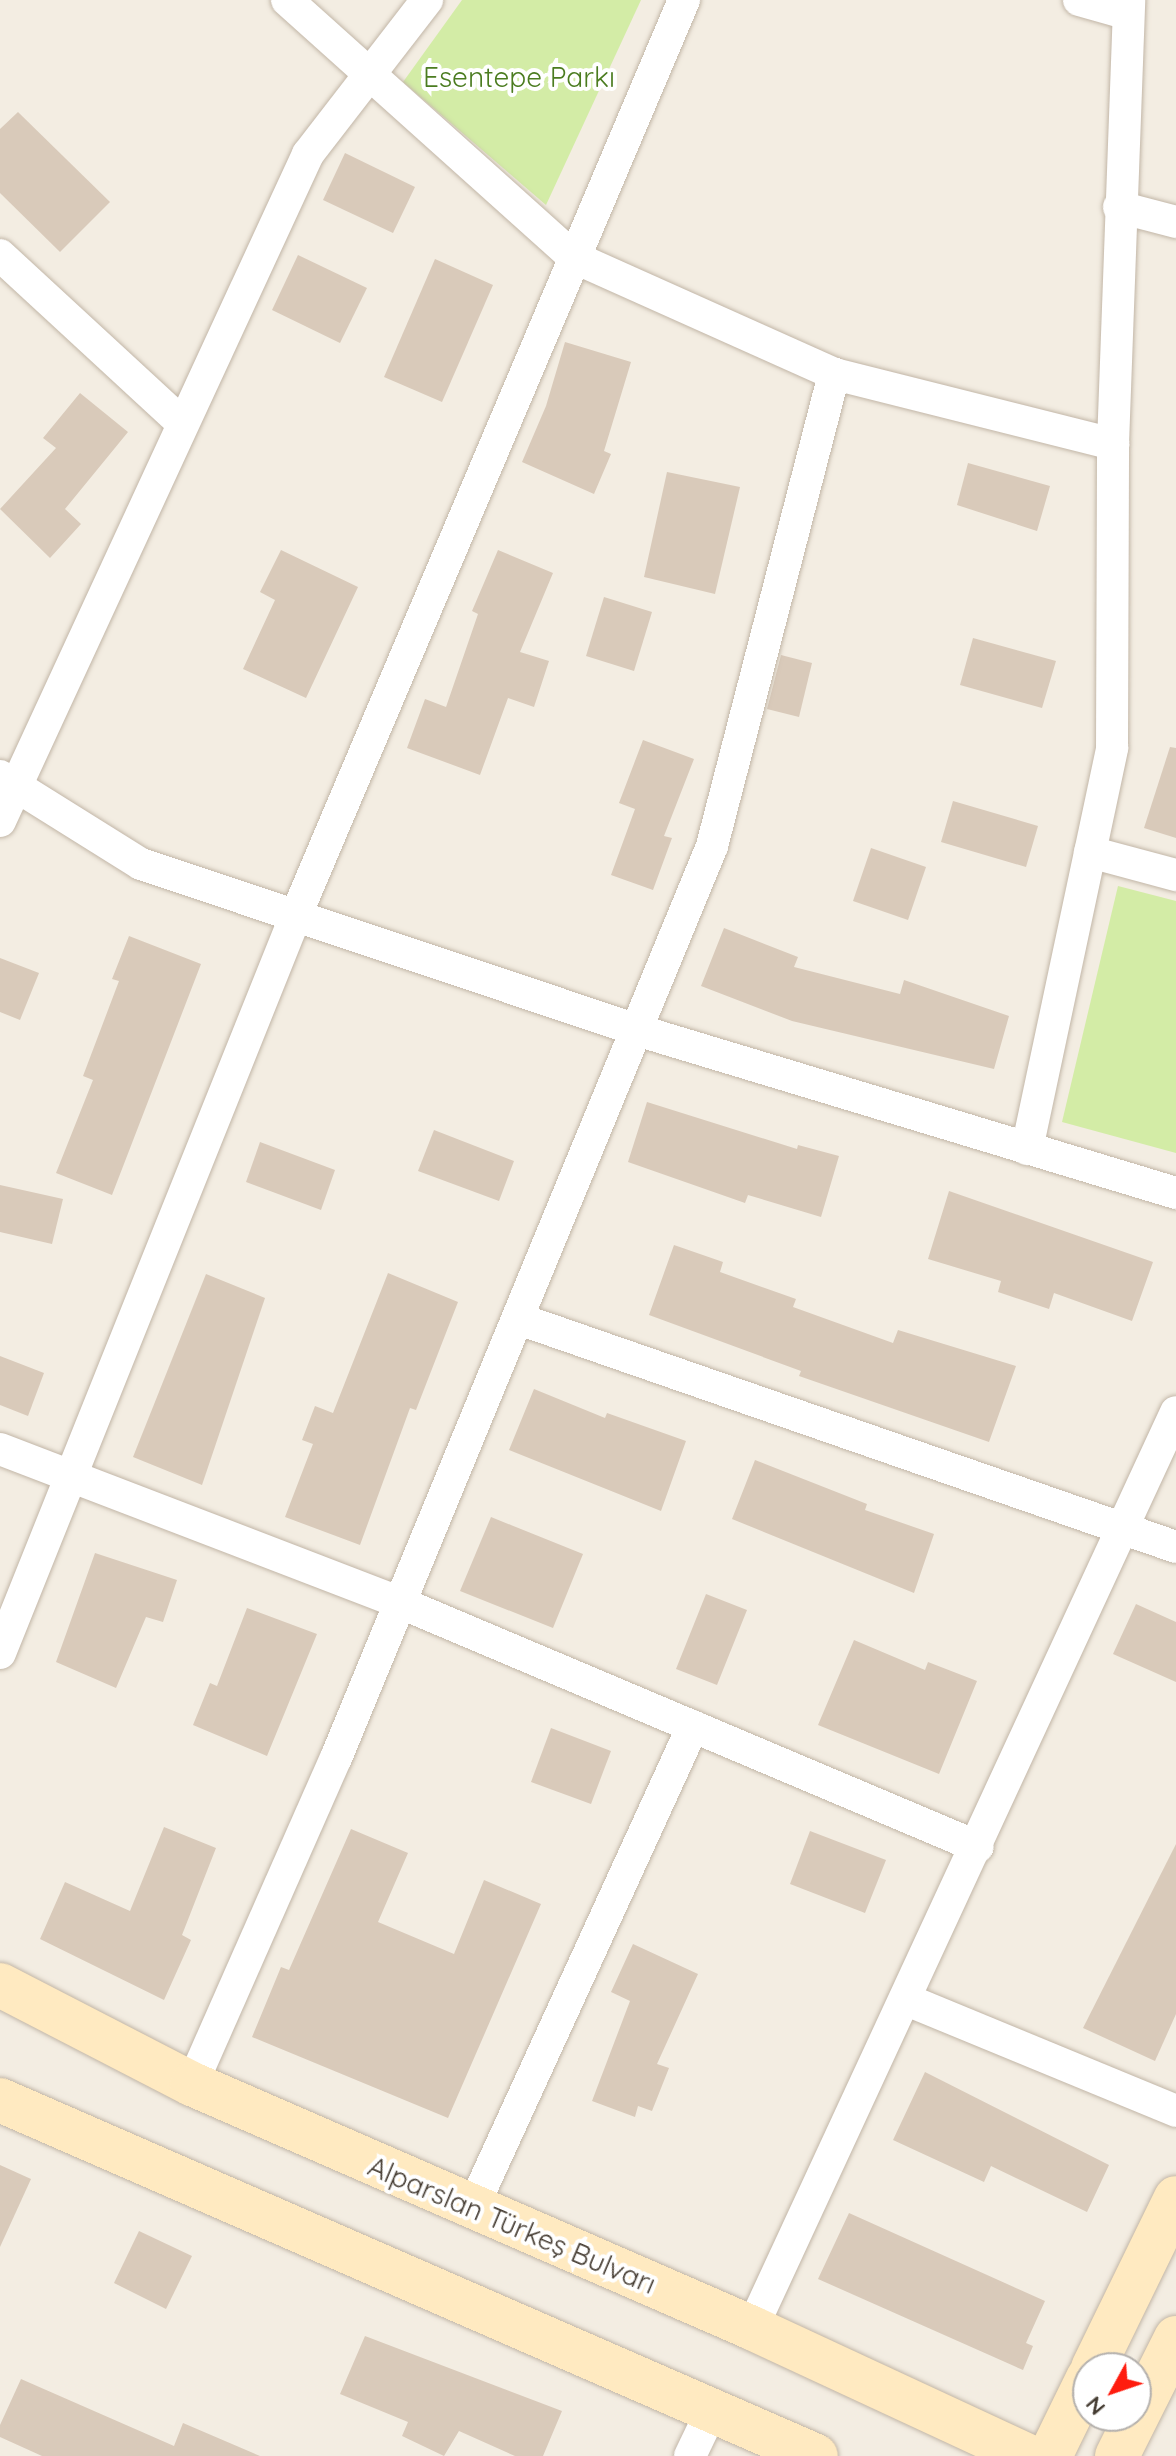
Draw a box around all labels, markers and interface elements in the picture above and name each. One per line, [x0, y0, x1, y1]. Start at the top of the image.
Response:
park label: Esentepe Parkı [423, 60, 615, 94]
street label: Alparslan Türkeş Bulvarı [363, 2149, 661, 2301]
north arrow [1072, 2352, 1152, 2432]
text: N [1079, 2391, 1111, 2421]

